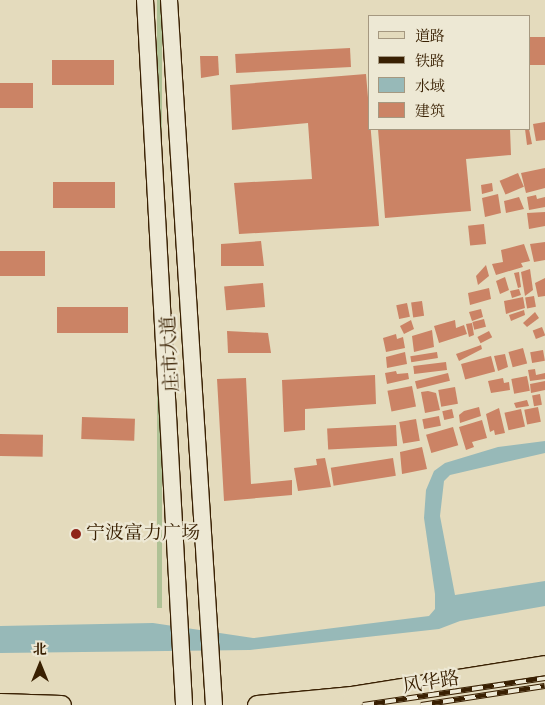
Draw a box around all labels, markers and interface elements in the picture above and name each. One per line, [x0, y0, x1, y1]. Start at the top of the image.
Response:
legend [368, 15, 530, 130]
text: 道路 [415, 27, 445, 46]
text: 铁路 [415, 52, 445, 71]
text: 水域 [415, 77, 445, 96]
text: 建筑 [415, 102, 445, 121]
street label: 庄市大道 [158, 315, 184, 393]
place label: 宁波富力广场 [86, 523, 200, 545]
marker: 宁波富力广场 [70, 528, 82, 540]
north arrow [15, 640, 65, 690]
text: 北 [33, 641, 47, 659]
street label: 风华路 [401, 667, 461, 699]

